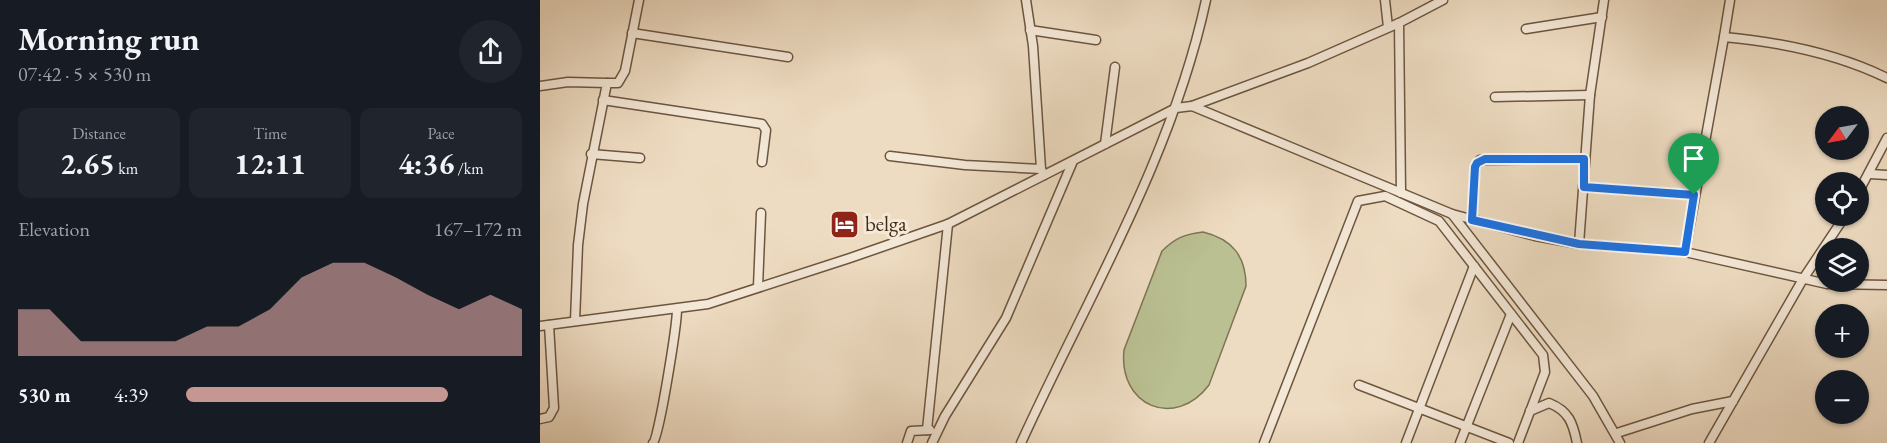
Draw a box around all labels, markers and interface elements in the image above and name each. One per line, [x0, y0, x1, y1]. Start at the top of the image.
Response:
text: Morning run [18, 17, 200, 60]
button: share [459, 20, 522, 83]
text: 07:42 · 5 × 530 m [18, 61, 151, 87]
north arrow [1815, 106, 1869, 160]
map controls [1815, 106, 1869, 424]
text: Distance [72, 123, 126, 144]
text: Time [253, 123, 287, 144]
text: Pace [428, 123, 454, 144]
pin [1668, 133, 1719, 195]
icon: arrive [1677, 142, 1710, 175]
text: 2.65 [60, 144, 115, 183]
text: 12:11 [234, 144, 306, 183]
text: 4:36 [398, 144, 454, 183]
text: km [115, 158, 138, 179]
text: /km [454, 158, 484, 179]
button: locate [1815, 172, 1869, 226]
hotel icon: belga [828, 208, 860, 240]
place label: belga [865, 210, 907, 237]
text: Elevation [18, 216, 90, 242]
text: 167–172 m [434, 216, 522, 242]
button: layers [1815, 238, 1869, 292]
button: + [1815, 304, 1869, 358]
button: − [1815, 370, 1869, 424]
text: 530 m [18, 382, 71, 408]
text: 4:39 [114, 382, 148, 408]

